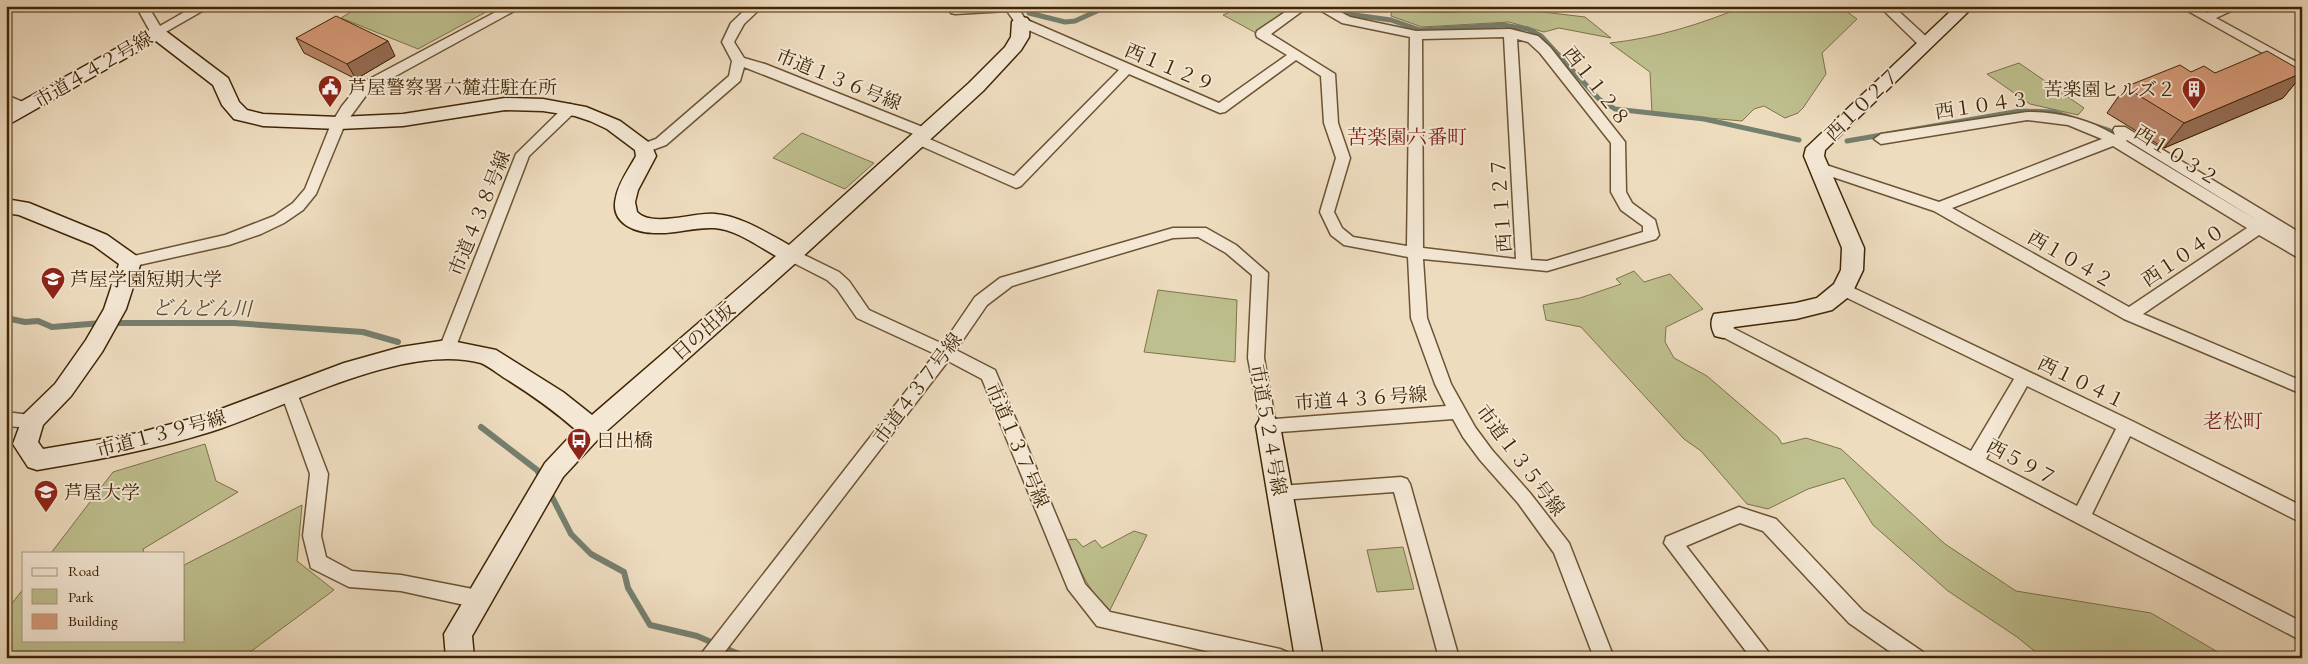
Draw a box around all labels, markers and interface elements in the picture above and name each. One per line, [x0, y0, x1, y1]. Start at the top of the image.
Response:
street label: 市道４４２号線 [29, 25, 157, 114]
street label: 西１１２９ [1121, 37, 1218, 98]
street label: 西１１２８ [1558, 41, 1636, 131]
street label: 市道１３６号線 [772, 43, 905, 116]
street label: 西１０２７ [1819, 62, 1905, 146]
public building icon: 芦屋警察署六麓荘駐在所 [317, 74, 343, 108]
place label: 芦屋警察署六麓荘駐在所 [348, 75, 557, 100]
building icon: 苦楽園ヒルズ２ [2181, 76, 2207, 110]
place label: 苦楽園ヒルズ２ [2044, 77, 2176, 102]
street label: 西１０４３ [1933, 87, 2031, 124]
street label: 西１０３２ [2130, 120, 2224, 191]
district label: 苦楽園六番町 [1347, 124, 1467, 150]
street label: 市道４３８号線 [443, 147, 516, 280]
street label: 西１１２７ [1486, 157, 1517, 253]
street label: 西１０４０ [2137, 218, 2230, 292]
street label: 西１０４２ [2023, 225, 2118, 294]
school or university icon: 芦屋学園短期大学 [40, 266, 66, 300]
place label: 芦屋学園短期大学 [70, 267, 222, 292]
water label: どんどん川 [152, 294, 254, 322]
street label: 日の出坂 [666, 297, 740, 366]
street label: 市道４３７号線 [867, 328, 967, 449]
street label: 西１０４１ [2034, 350, 2130, 415]
street label: 市道５２４号線 [1245, 362, 1292, 498]
street label: 市道１３７号線 [980, 379, 1055, 511]
street label: 市道４３６号線 [1294, 381, 1428, 416]
street label: 市道１３５号線 [1471, 400, 1571, 521]
street label: 市道１３９号線 [94, 404, 229, 463]
district label: 老松町 [2203, 408, 2263, 434]
bus stop icon: 日出橋 [566, 427, 592, 461]
place label: 日出橋 [596, 428, 653, 453]
street label: 西５９７ [1982, 434, 2061, 491]
school or university icon: 芦屋大学 [33, 479, 59, 513]
place label: 芦屋大学 [64, 480, 140, 505]
legend [22, 552, 185, 642]
text: Road [68, 561, 100, 580]
text: Park [68, 587, 95, 606]
text: Building [68, 611, 118, 630]

